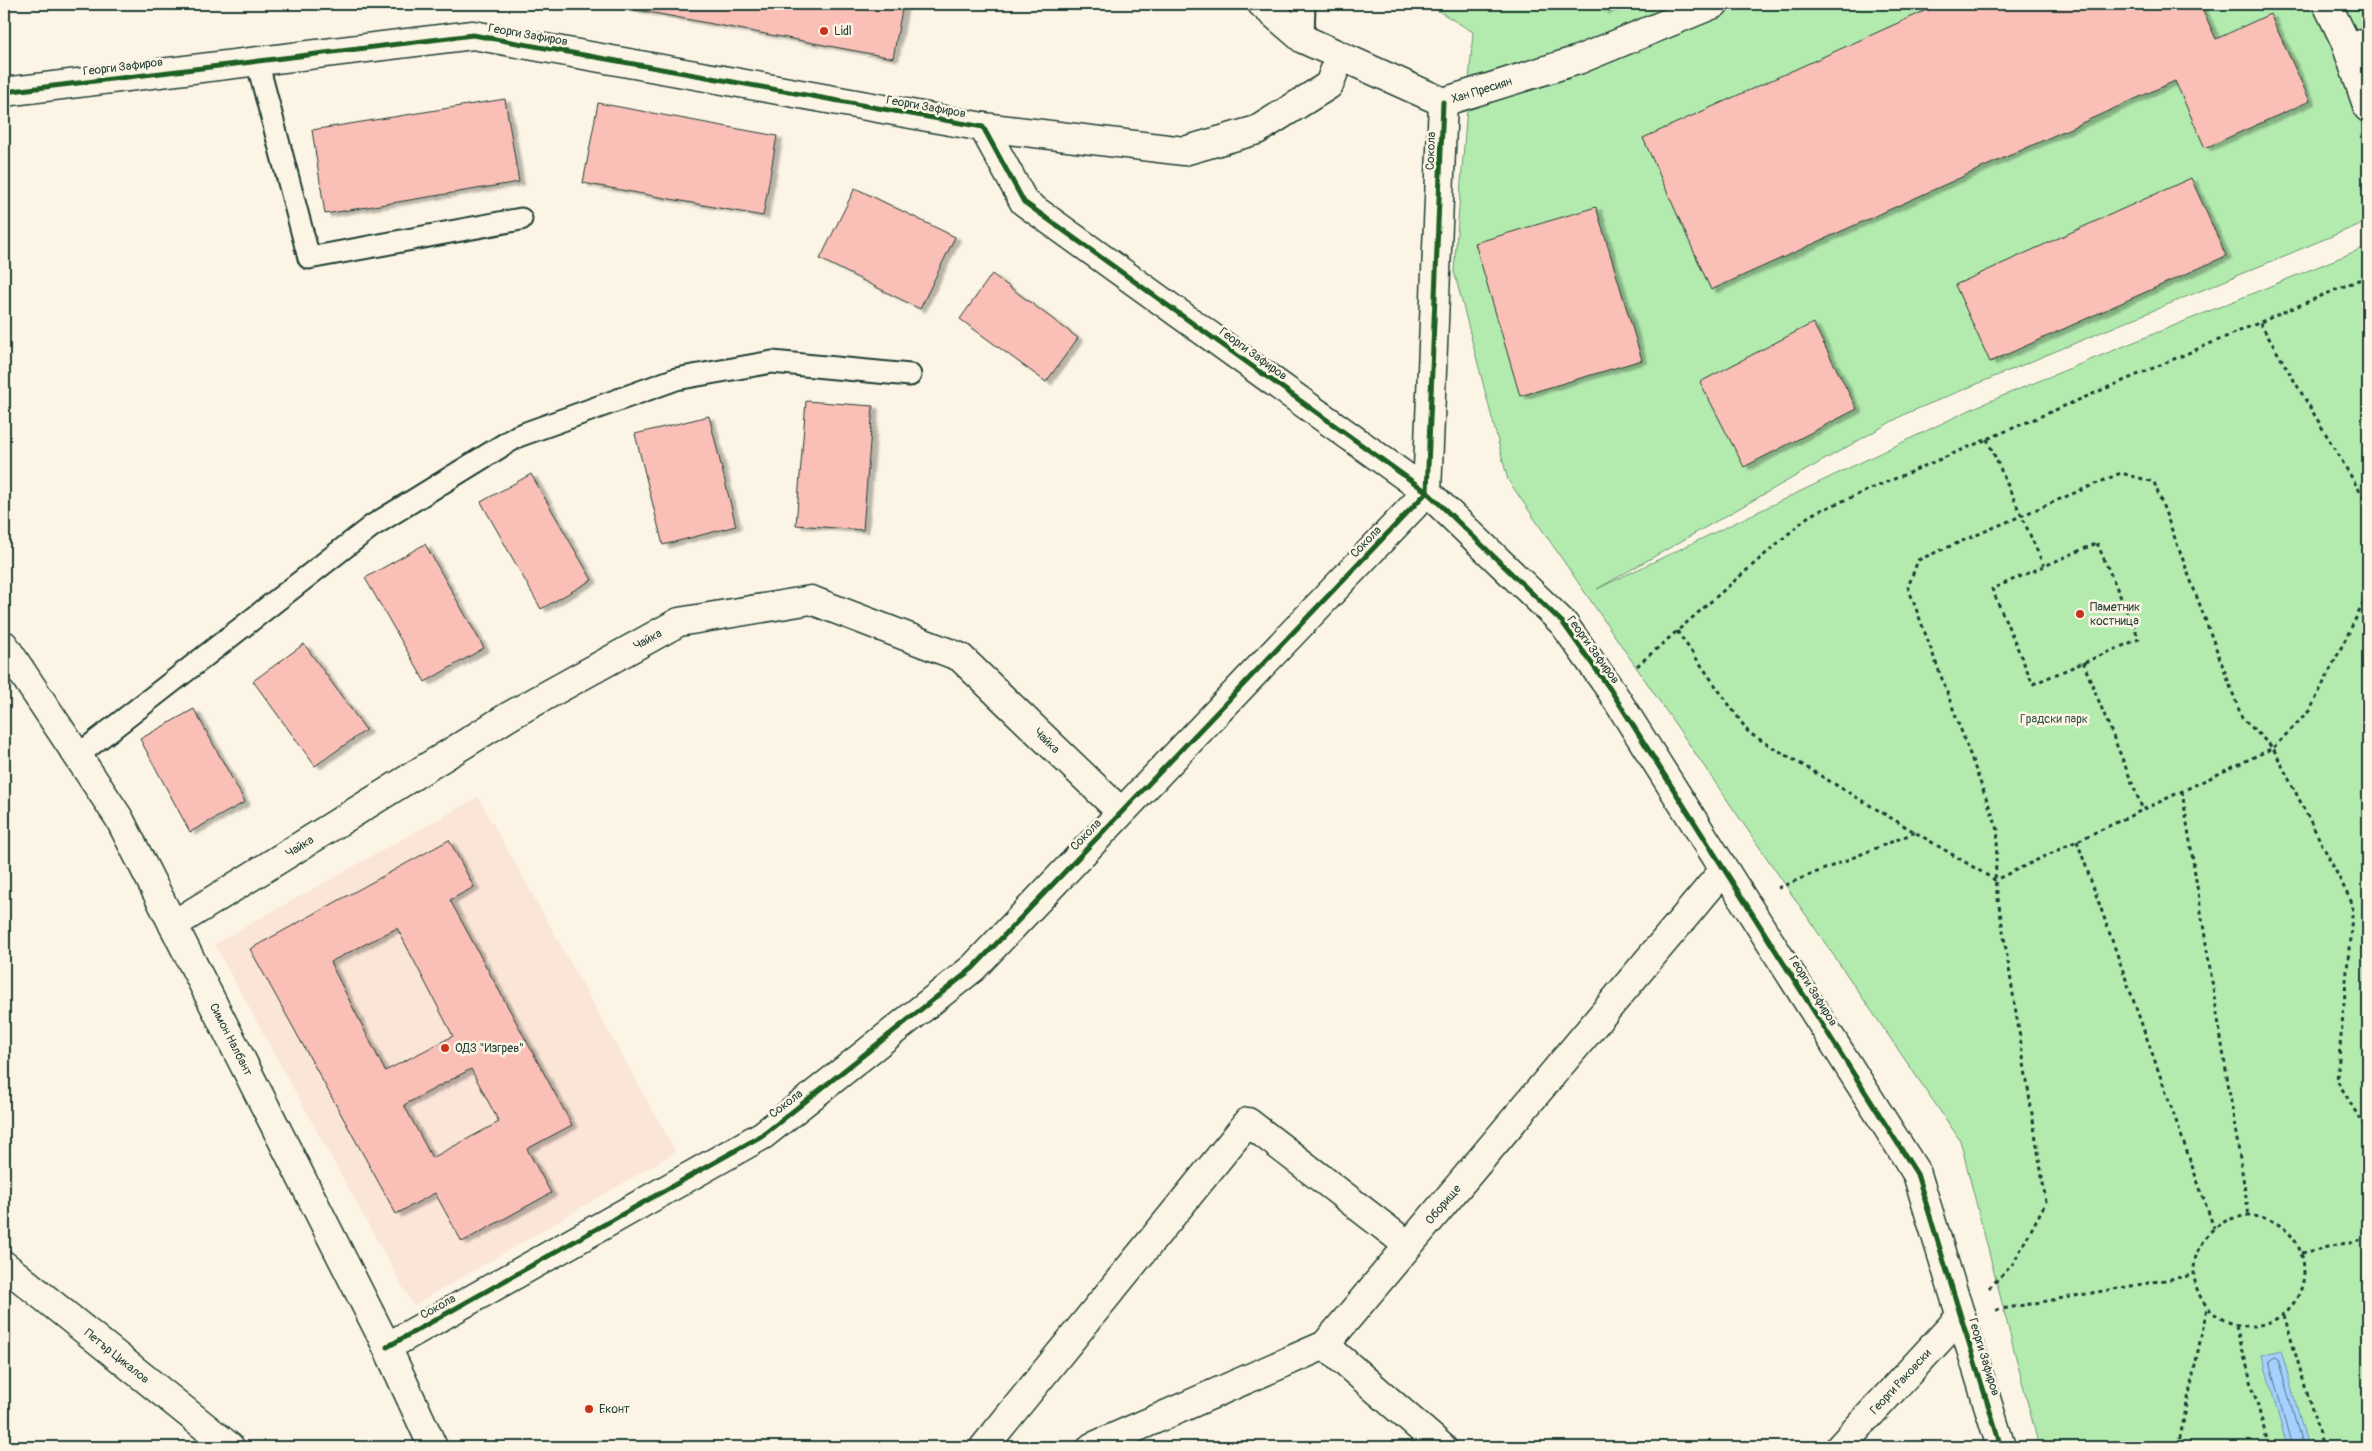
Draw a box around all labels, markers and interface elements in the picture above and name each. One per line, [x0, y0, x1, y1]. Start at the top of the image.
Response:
street label: Георги Зафиров [487, 21, 569, 49]
place label: Lidl [834, 24, 852, 39]
marker: Lidl [818, 25, 830, 37]
street label: Георги Зафиров [82, 55, 164, 79]
street label: Хан Пресиян [1450, 73, 1514, 106]
street label: Георги Зафиров [885, 93, 967, 121]
street label: Сокола [1423, 131, 1439, 170]
street label: Георги Зафиров [1216, 324, 1290, 384]
street label: Сокола [1347, 523, 1385, 561]
place label: Паметник костница [2090, 600, 2140, 629]
marker: Паметник костница [2074, 608, 2086, 620]
street label: Георги Зафиров [1563, 613, 1623, 687]
street label: Чайка [631, 625, 665, 653]
park label: Градски парк [2020, 712, 2088, 727]
street label: Чайка [1031, 725, 1063, 757]
street label: Сокола [1067, 816, 1105, 854]
street label: Чайка [283, 832, 317, 861]
street label: Георги Зафиров [1785, 953, 1841, 1029]
street label: Симон Налбант [206, 1001, 256, 1078]
place label: ОДЗ "Изгрев" [455, 1041, 524, 1056]
marker: ОДЗ "Изгрев" [439, 1042, 451, 1054]
street label: Сокола [766, 1086, 806, 1122]
street label: Оборище [1422, 1181, 1464, 1227]
street label: Сокола [418, 1291, 459, 1323]
street label: Георги Зафиров [1965, 1316, 2003, 1398]
street label: Петър Цикалов [81, 1325, 153, 1387]
street label: Георги Раковски [1867, 1345, 1935, 1417]
place label: Еконт [599, 1402, 630, 1417]
marker: Еконт [583, 1403, 595, 1415]

